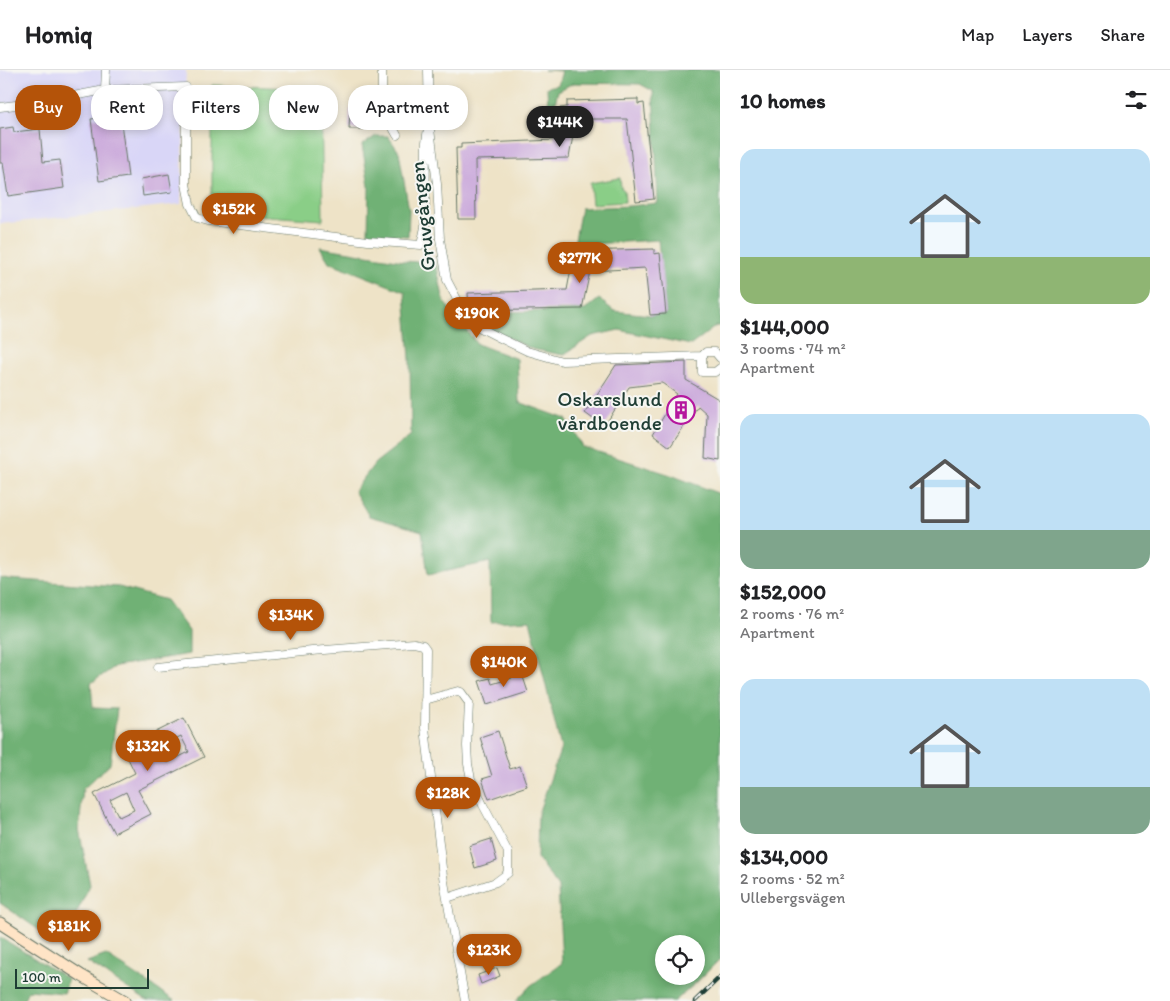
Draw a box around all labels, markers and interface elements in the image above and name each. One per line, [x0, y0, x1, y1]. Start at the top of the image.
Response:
text: Homiq [25, 20, 93, 49]
text: Map [961, 24, 994, 46]
text: Layers [1022, 24, 1072, 46]
text: Share [1100, 24, 1145, 46]
chip: Buy [15, 85, 81, 130]
chip: Rent [91, 85, 163, 130]
chip: Filters [173, 85, 259, 130]
chip: New [269, 85, 338, 130]
chip: Apartment [348, 85, 468, 130]
icon: filters [1122, 86, 1150, 114]
text: 10 homes [740, 88, 826, 113]
pin: $144K [525, 106, 595, 148]
text: $144K [538, 112, 583, 131]
street label: Gruvgången [404, 160, 440, 272]
icon: home [900, 181, 990, 271]
pin: $152K [199, 192, 269, 235]
text: $152K [213, 199, 255, 218]
pin: $277K [545, 242, 615, 284]
text: $277K [559, 248, 601, 267]
pin: $190K [442, 296, 512, 339]
text: $190K [455, 303, 499, 322]
text: $144,000 [740, 314, 829, 339]
text: 3 rooms · 74 m² [740, 339, 846, 358]
text: Apartment [740, 358, 815, 377]
place label: Oskarslund vårdboende [557, 386, 662, 435]
building icon: Oskarslund vårdboende [666, 395, 696, 425]
icon: home [900, 446, 990, 536]
text: $152,000 [740, 579, 826, 604]
pin: $134K [256, 598, 326, 641]
text: 2 rooms · 76 m² [740, 604, 844, 623]
text: $134K [269, 605, 313, 624]
text: Apartment [740, 623, 815, 642]
pin: $140K [469, 646, 539, 688]
text: $140K [481, 652, 527, 671]
icon: home [900, 711, 990, 801]
pin: $132K [113, 730, 183, 772]
text: $132K [127, 736, 169, 755]
pin: $128K [413, 776, 483, 819]
text: $128K [427, 783, 469, 802]
text: $134,000 [740, 844, 828, 869]
text: 2 rooms · 52 m² [740, 869, 845, 888]
text: Ullebergsvägen [740, 888, 845, 907]
pin: $181K [34, 910, 104, 952]
text: $181K [48, 916, 90, 935]
pin: $123K [454, 934, 524, 976]
map controls [655, 935, 705, 985]
button: locate [655, 935, 705, 985]
text: $123K [468, 940, 510, 959]
scale bar [15, 966, 149, 989]
text: 100 m [22, 969, 61, 986]

